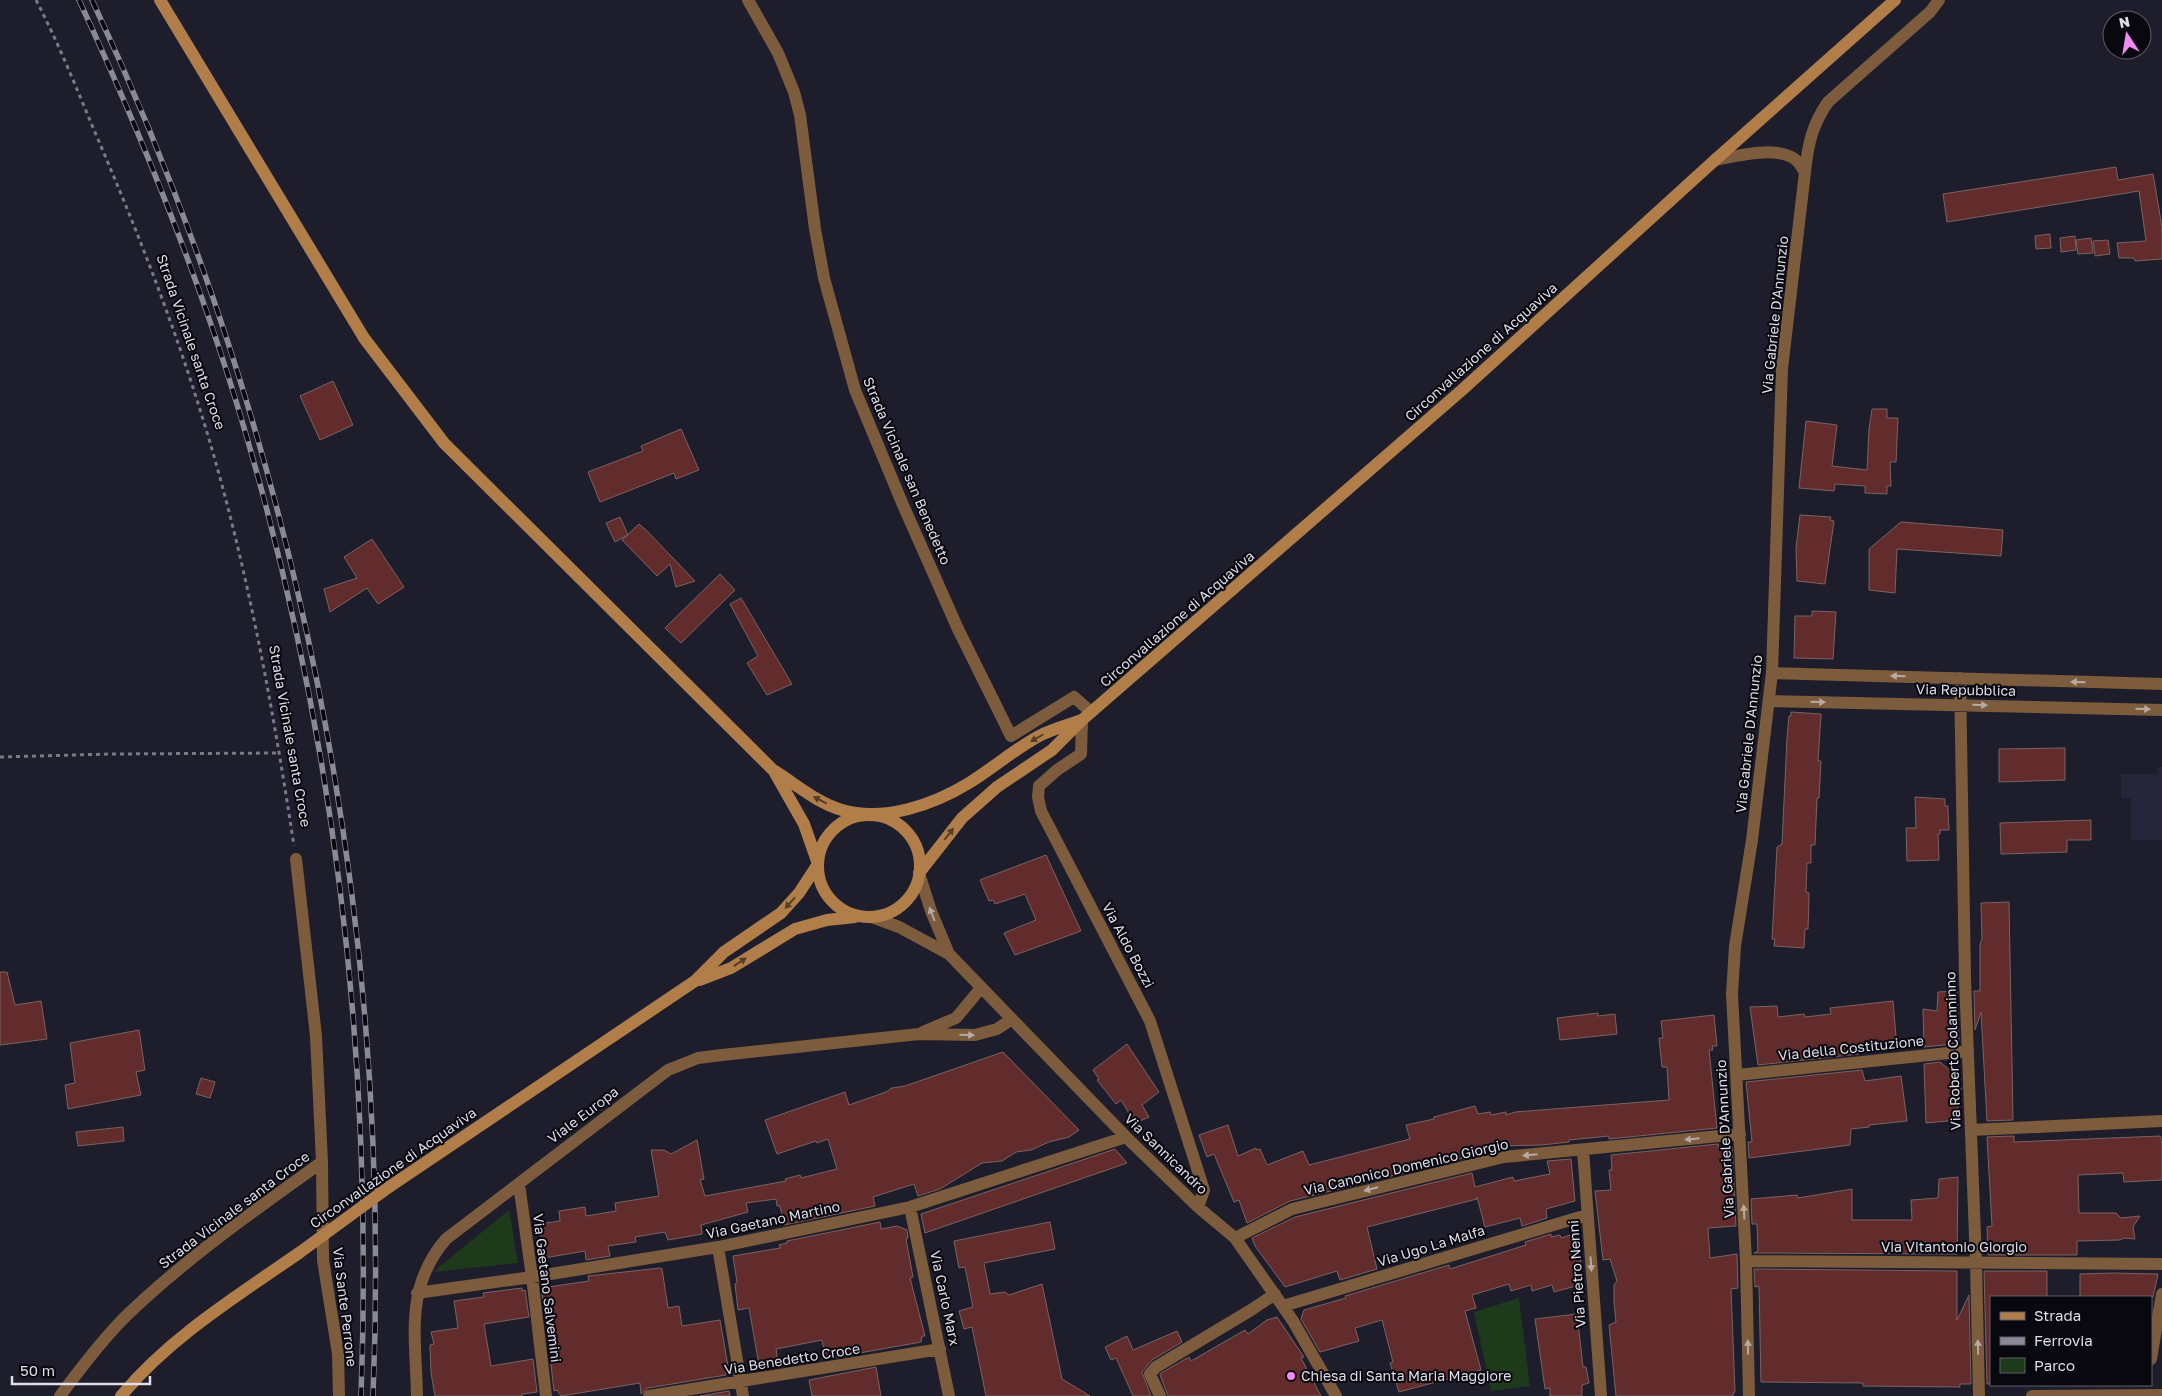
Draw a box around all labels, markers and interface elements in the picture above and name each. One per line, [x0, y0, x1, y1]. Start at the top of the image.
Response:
north arrow [2102, 10, 2152, 60]
text: N [2117, 12, 2131, 31]
street label: Via Gabriele D'Annunzio [1758, 235, 1791, 395]
street label: Strada Vicinale santa Croce [153, 252, 230, 432]
street label: Circonvallazione di Acquaviva [1401, 279, 1560, 425]
street label: Strada Vicinale san Benedetto [860, 374, 955, 567]
street label: Circonvallazione di Acquaviva [1096, 547, 1257, 690]
street label: Strada Vicinale santa Croce [266, 644, 315, 828]
street label: Via Gabriele D'Annunzio [1732, 654, 1765, 814]
one-way arrow [1890, 672, 1906, 680]
one-way arrow [2070, 677, 2086, 685]
street label: Via Repubblica [1916, 680, 2016, 699]
one-way arrow [1810, 698, 1826, 706]
one-way arrow [1972, 701, 1988, 709]
one-way arrow [2135, 706, 2151, 714]
one-way arrow [1029, 734, 1044, 742]
one-way arrow [812, 796, 827, 804]
one-way arrow [943, 828, 954, 841]
one-way arrow [784, 897, 796, 909]
street label: Via Aldo Bozzi [1099, 899, 1158, 990]
one-way arrow [928, 907, 936, 921]
one-way arrow [733, 958, 747, 967]
street label: Via Roberto Colanninno [1941, 971, 1964, 1131]
one-way arrow [960, 1031, 976, 1039]
street label: Via della Costituzione [1777, 1031, 1925, 1064]
street label: Via Gabriele D'Annunzio [1712, 1059, 1737, 1219]
street label: Viale Europa [544, 1082, 621, 1147]
street label: Circonvallazione di Acquaviva [306, 1104, 479, 1232]
street label: Via Sannicandro [1121, 1110, 1211, 1198]
street label: Via Canonico Domenico Giorgio [1302, 1135, 1510, 1198]
one-way arrow [1684, 1135, 1700, 1143]
street label: Strada Vicinale santa Croce [155, 1147, 312, 1272]
one-way arrow [1522, 1151, 1538, 1159]
one-way arrow [1364, 1185, 1379, 1193]
street label: Via Gaetano Martino [704, 1197, 841, 1242]
one-way arrow [1740, 1204, 1748, 1220]
street label: Via Gaetano Salvemini [530, 1213, 565, 1363]
street label: Via Pietro Nenni [1564, 1220, 1589, 1329]
street label: Via Ugo La Malfa [1375, 1221, 1487, 1270]
street label: Via Vitantonio Giorgio [1881, 1238, 2027, 1255]
street label: Via Sante Perrone [330, 1246, 361, 1368]
street label: Via Carlo Marx [927, 1249, 964, 1347]
one-way arrow [1587, 1256, 1595, 1272]
legend [1990, 1296, 2152, 1386]
text: Strada [2034, 1306, 2081, 1324]
text: Ferrovia [2034, 1331, 2093, 1349]
street label: Via Benedetto Croce [723, 1339, 861, 1378]
one-way arrow [1744, 1339, 1752, 1355]
one-way arrow [1974, 1339, 1982, 1355]
scale bar [12, 1354, 150, 1386]
text: Parco [2034, 1356, 2075, 1374]
text: 50 m [20, 1361, 55, 1379]
place label: Chiesa di Santa Maria Maggiore [1301, 1367, 1511, 1384]
marker: Chiesa di Santa Maria Maggiore [1285, 1370, 1297, 1382]

